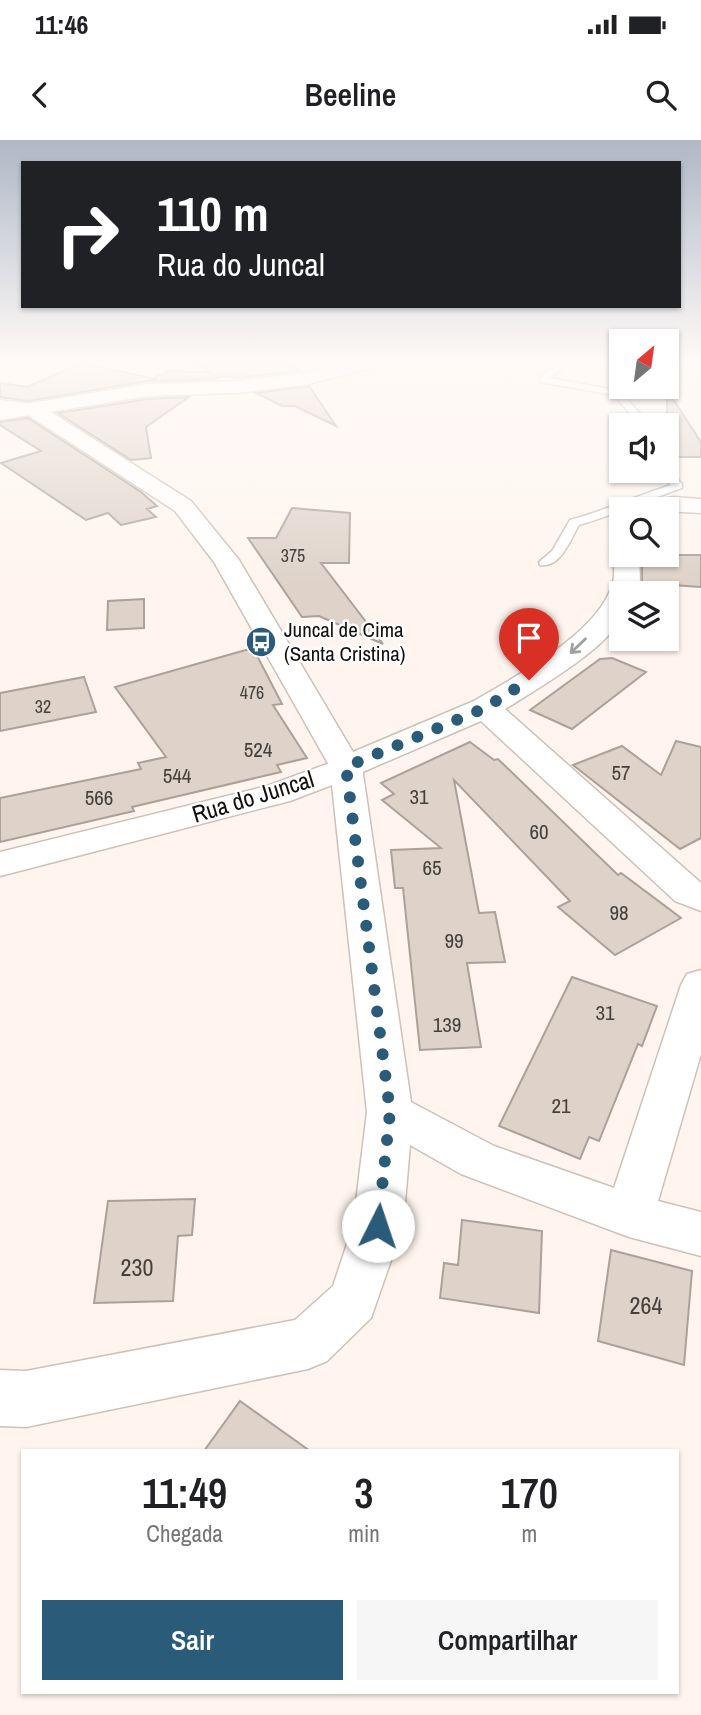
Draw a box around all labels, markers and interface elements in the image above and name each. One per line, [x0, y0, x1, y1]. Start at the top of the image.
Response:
text: 11:46 [35, 7, 88, 42]
text: Beeline [305, 73, 396, 116]
icon: back [21, 76, 59, 114]
icon: search [642, 76, 680, 114]
text: 110 m [157, 180, 269, 246]
icon: right [42, 189, 133, 280]
text: Rua do Juncal [157, 243, 325, 286]
north arrow [609, 329, 679, 399]
map controls [609, 329, 679, 651]
button: sound [609, 413, 679, 483]
button: search [609, 497, 679, 567]
house number: 375 [281, 543, 305, 568]
button: layers [609, 581, 679, 651]
pin [499, 608, 559, 680]
place label: Juncal de Cima (Santa Cristina) [284, 615, 406, 668]
icon: arrive [510, 619, 548, 657]
bus stop icon: Juncal de Cima (Santa Cristina) [244, 625, 278, 659]
one-way arrow [570, 638, 587, 655]
house number: 476 [240, 680, 264, 705]
house number: 32 [35, 694, 51, 719]
house number: 524 [244, 735, 273, 764]
house number: 57 [611, 758, 631, 787]
house number: 544 [163, 761, 192, 790]
street label: Rua do Juncal [188, 762, 318, 830]
house number: 31 [409, 782, 429, 811]
house number: 566 [85, 783, 113, 812]
house number: 60 [529, 817, 549, 846]
house number: 65 [422, 853, 442, 882]
house number: 98 [609, 898, 629, 927]
house number: 99 [444, 926, 464, 955]
house number: 31 [595, 998, 615, 1027]
house number: 139 [433, 1010, 461, 1039]
house number: 21 [551, 1091, 571, 1120]
position arrow [341, 1189, 415, 1263]
house number: 230 [121, 1251, 153, 1283]
house number: 264 [630, 1289, 662, 1321]
text: 11:49 [142, 1465, 227, 1521]
text: 3 [354, 1465, 373, 1521]
text: 170 [501, 1465, 558, 1521]
text: Chegada [146, 1518, 223, 1549]
text: min [348, 1518, 380, 1549]
text: m [521, 1518, 537, 1549]
button: Sair [42, 1600, 343, 1680]
button: Compartilhar [357, 1600, 658, 1680]

